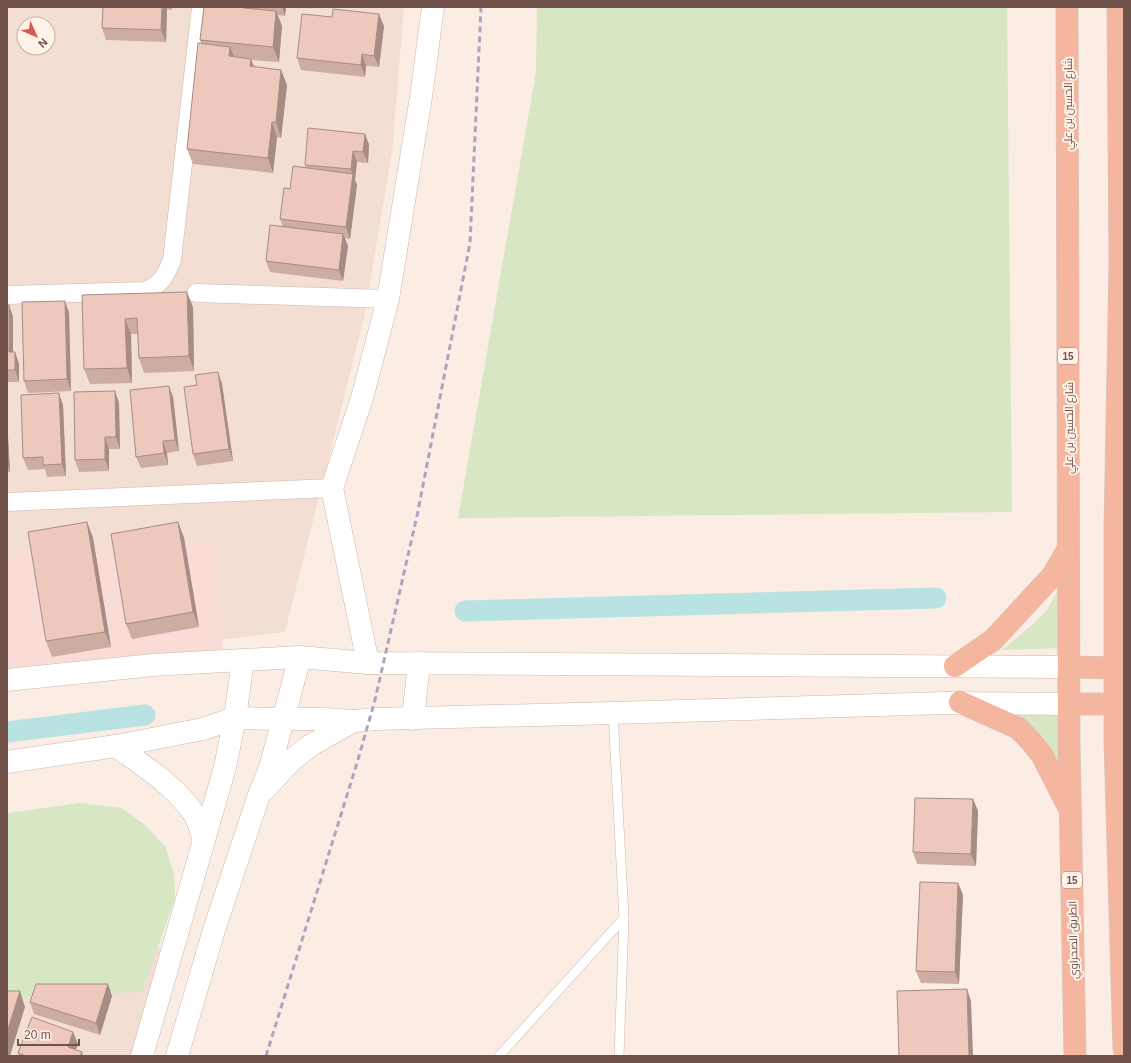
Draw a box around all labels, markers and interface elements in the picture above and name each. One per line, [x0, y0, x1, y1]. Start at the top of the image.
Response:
north arrow [16, 16, 56, 56]
text: N [36, 36, 50, 50]
street label: شارع الحسين بن علي [1062, 58, 1077, 150]
road number: 15 [1058, 348, 1078, 364]
street label: شارع الحسين بن علي [1063, 382, 1078, 474]
road number: 15 [1062, 872, 1082, 888]
street label: الطريق الصحراوي [1066, 901, 1083, 979]
scale bar [18, 1021, 79, 1047]
text: 20 m [24, 1028, 51, 1042]

